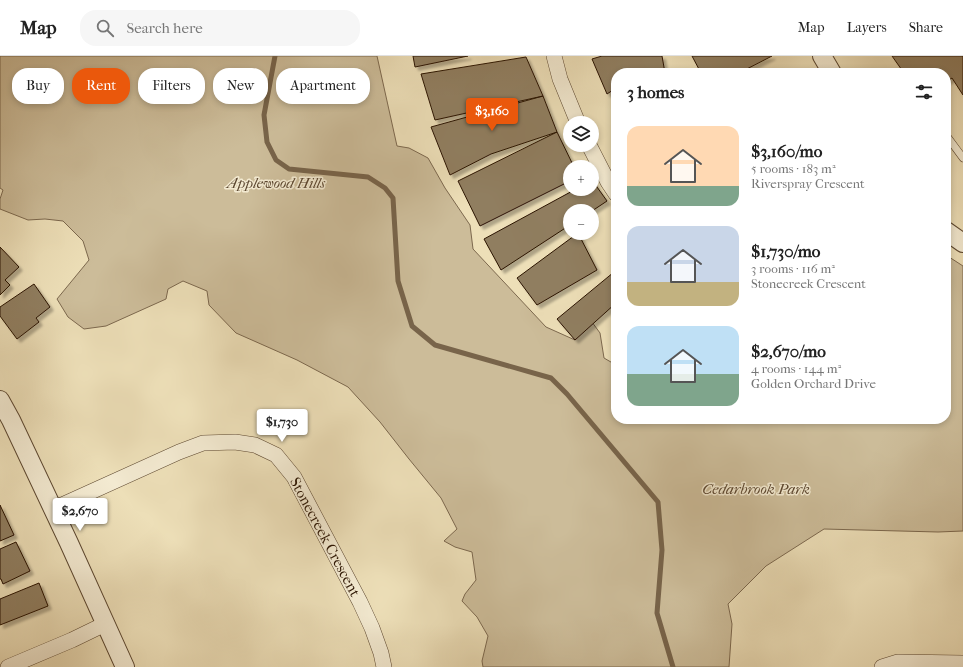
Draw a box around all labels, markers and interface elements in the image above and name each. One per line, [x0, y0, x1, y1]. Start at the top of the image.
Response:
search box [80, 10, 360, 46]
text: Map [20, 17, 56, 39]
icon: search [94, 17, 116, 39]
text: Search here [126, 19, 203, 37]
text: Map [798, 19, 825, 36]
text: Layers [847, 19, 887, 36]
text: Share [909, 19, 943, 36]
chip: Buy [12, 68, 64, 104]
chip: Rent [72, 68, 130, 104]
chip: Filters [138, 68, 205, 104]
chip: New [213, 68, 268, 104]
chip: Apartment [276, 68, 370, 104]
icon: filters [913, 81, 935, 103]
text: 3 homes [627, 82, 684, 102]
pin: $3,160 [459, 98, 525, 132]
text: $3,160 [475, 103, 509, 118]
map controls [563, 116, 599, 240]
button: layers [563, 116, 599, 152]
text: $3,160/mo [751, 141, 822, 161]
icon: home [659, 142, 707, 190]
button: + [563, 160, 599, 196]
text: 5 rooms · 183 m² [751, 161, 836, 176]
park label: Applewood Hills [225, 174, 325, 192]
text: Riverspray Crescent [751, 176, 865, 191]
button: − [563, 204, 599, 240]
text: $1,730/mo [751, 241, 820, 261]
icon: home [659, 242, 707, 290]
text: 3 rooms · 116 m² [751, 261, 835, 276]
text: Stonecreek Crescent [751, 276, 866, 291]
text: $2,670/mo [751, 341, 826, 361]
icon: home [659, 342, 707, 390]
text: 4 rooms · 144 m² [751, 361, 841, 376]
text: Golden Orchard Drive [751, 376, 876, 391]
pin: $1,730 [249, 409, 315, 443]
text: $1,730 [266, 414, 298, 429]
street label: Stonecreek Crescent [286, 474, 364, 600]
park label: Cedarbrook Park [702, 480, 810, 498]
pin: $2,670 [47, 498, 113, 532]
text: $2,670 [62, 503, 98, 518]

